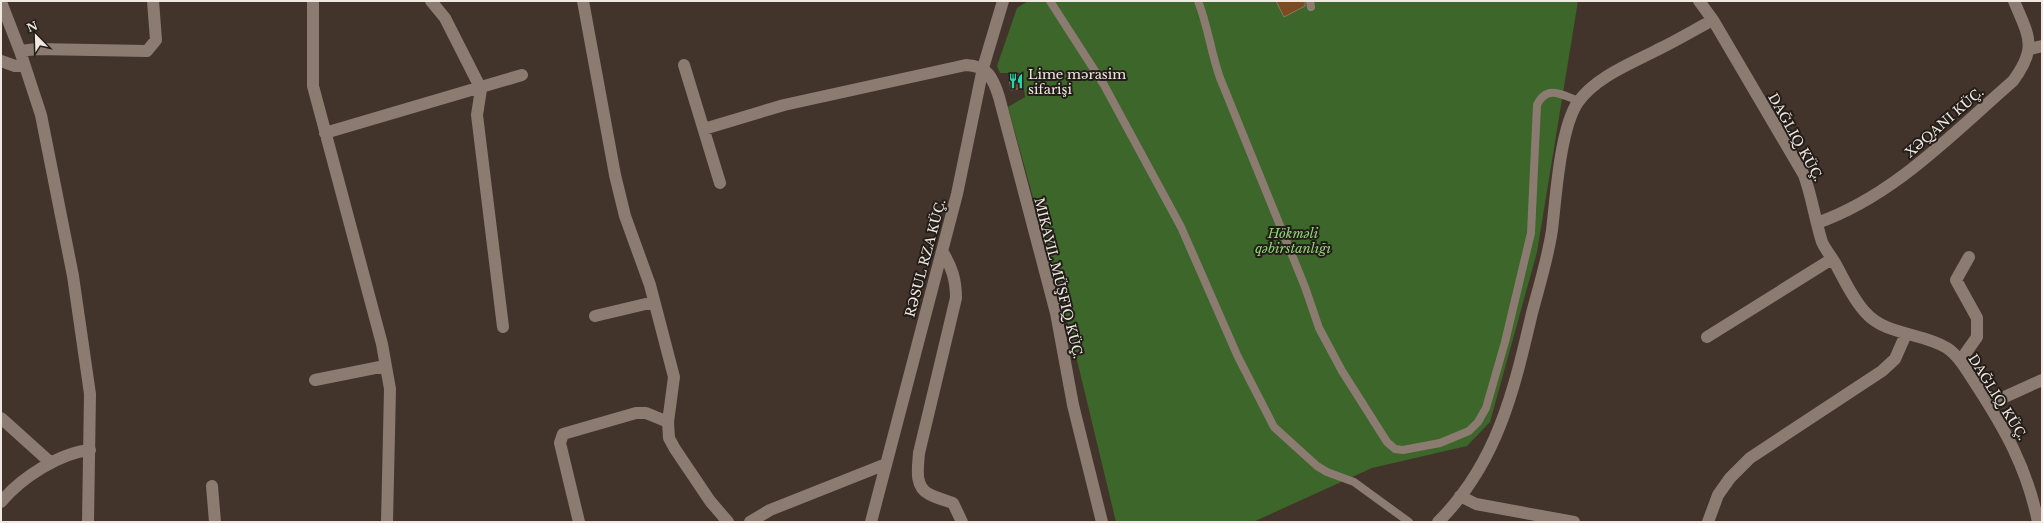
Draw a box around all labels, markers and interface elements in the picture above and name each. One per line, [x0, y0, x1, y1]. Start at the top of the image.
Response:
north arrow [16, 16, 56, 56]
text: N [25, 18, 40, 35]
place label: Lime mərasim sifarişi [1028, 66, 1126, 98]
restaurant icon: Lime mərasim sifarişi [1007, 72, 1025, 90]
street label: XƏQANI KÜÇ. [1901, 83, 1987, 161]
street label: DAĞLIQ KÜÇ. [1764, 90, 1828, 184]
street label: MIKAYIL MÜŞFIQ KÜÇ. [1030, 196, 1088, 360]
street label: RƏSUL RZA KÜÇ. [901, 197, 949, 319]
park label: Hökməli qəbirstanlığı [1255, 225, 1331, 257]
street label: DAĞLIQ KÜÇ. [1964, 351, 2032, 443]

